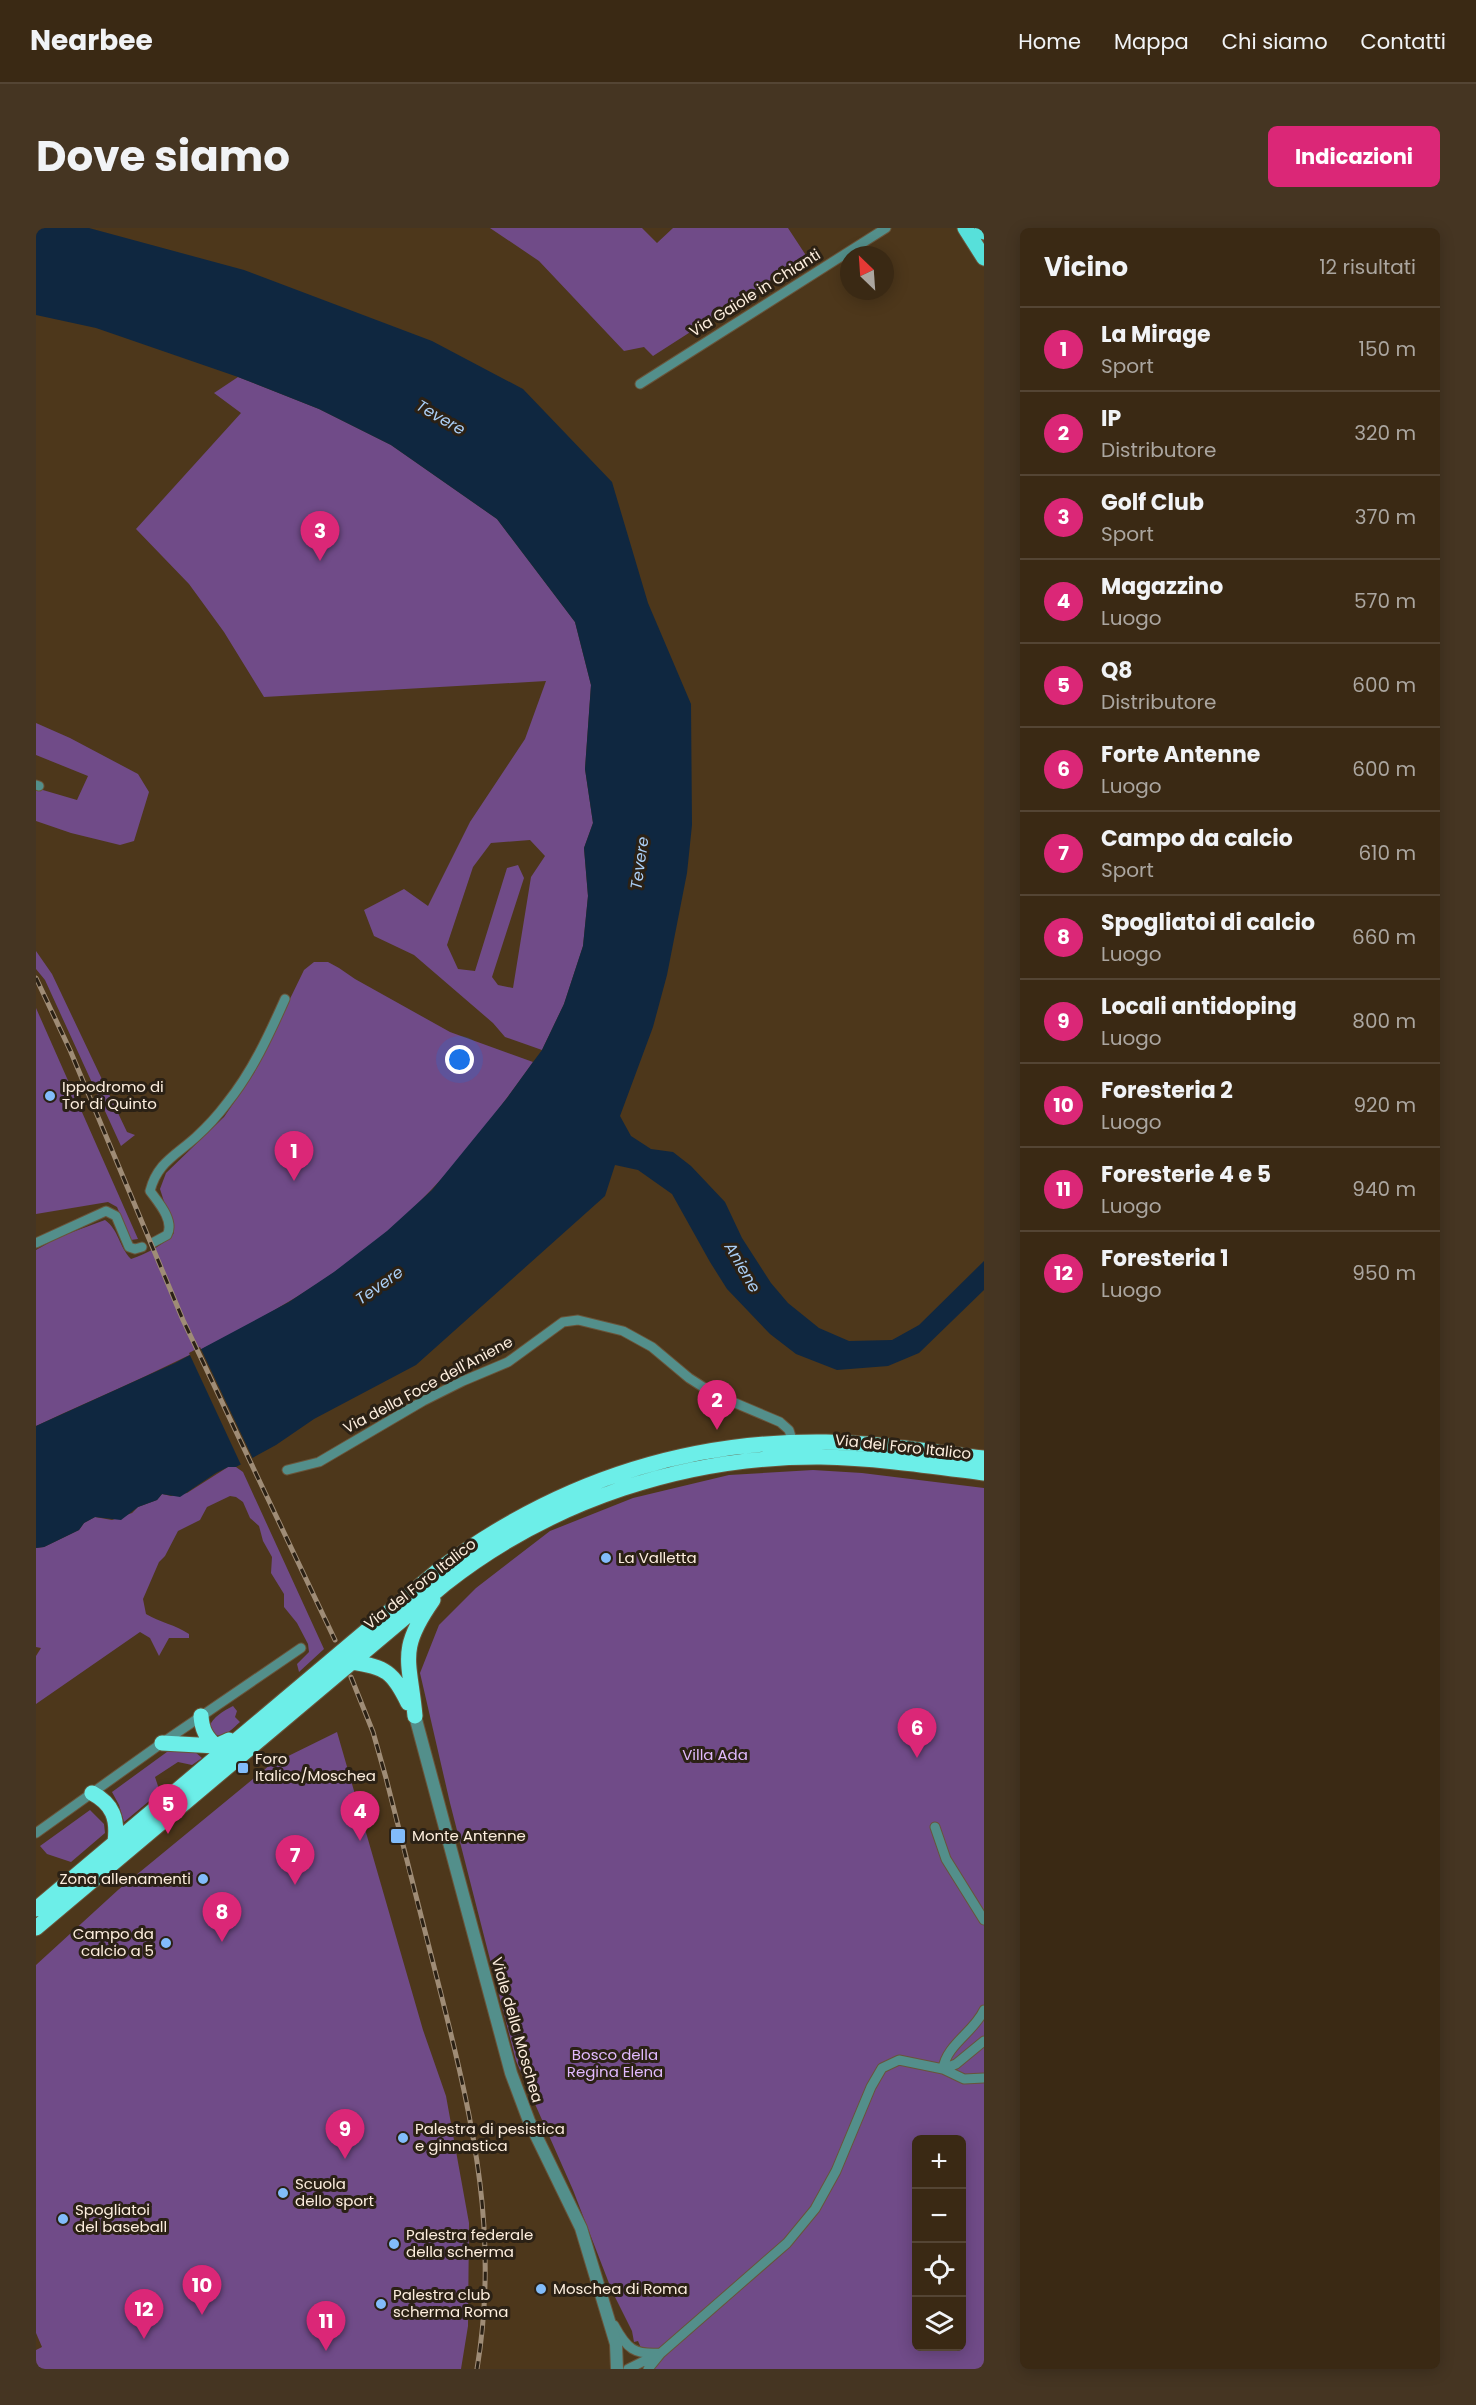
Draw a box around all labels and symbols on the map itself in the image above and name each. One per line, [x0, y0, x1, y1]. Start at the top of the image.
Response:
street label: Via Gaiole in Chianti [685, 244, 824, 342]
north arrow [840, 246, 894, 300]
water label: Tevere [412, 394, 470, 441]
pin: 3 [300, 512, 340, 561]
water label: Tevere [624, 835, 655, 891]
your location [445, 1045, 474, 1074]
place label: Ippodromo di Tor di Quinto [62, 1076, 164, 1114]
marker: Ippodromo di Tor di Quinto [43, 1089, 57, 1103]
pin: 1 [274, 1132, 314, 1181]
water label: Aniene [718, 1237, 766, 1297]
water label: Tevere [351, 1261, 408, 1310]
street label: Via della Foce dell'Aniene [339, 1331, 516, 1438]
pin: 2 [698, 1380, 736, 1430]
street label: Via del Foro Italico [834, 1429, 972, 1464]
street label: Via del Foro Italico [359, 1533, 480, 1634]
place label: La Valletta [618, 1547, 697, 1568]
marker: La Valletta [599, 1551, 613, 1565]
pin: 6 [898, 1708, 936, 1758]
park label: Villa Ada [682, 1744, 748, 1765]
place label: Foro Italico/Moschea [255, 1748, 376, 1786]
marker: Foro Italico/Moschea [236, 1761, 250, 1775]
pin: 5 [148, 1784, 188, 1834]
pin: 4 [340, 1792, 380, 1841]
place label: Monte Antenne [412, 1825, 526, 1846]
marker: Monte Antenne [389, 1827, 407, 1845]
pin: 7 [276, 1836, 314, 1885]
place label: Zona allenamenti [59, 1868, 191, 1889]
marker: Zona allenamenti [196, 1872, 210, 1886]
pin: 8 [202, 1892, 242, 1942]
place label: Campo da calcio a 5 [73, 1923, 154, 1961]
marker: Campo da calcio a 5 [159, 1936, 173, 1950]
street label: Viale della Moschea [487, 1955, 548, 2105]
park label: Bosco della Regina Elena [567, 2044, 663, 2082]
pin: 9 [326, 2110, 364, 2159]
place label: Palestra di pesistica e ginnastica [415, 2118, 565, 2156]
marker: Palestra di pesistica e ginnastica [396, 2131, 410, 2145]
place label: Scuola dello sport [295, 2173, 374, 2211]
marker: Scuola dello sport [276, 2186, 290, 2200]
place label: Spogliatoi del baseball [75, 2199, 167, 2237]
marker: Spogliatoi del baseball [56, 2212, 70, 2226]
place label: Palestra federale della scherma [406, 2224, 533, 2262]
marker: Palestra federale della scherma [387, 2237, 401, 2251]
pin: 10 [182, 2266, 222, 2315]
place label: Moschea di Roma [553, 2278, 688, 2299]
marker: Moschea di Roma [534, 2282, 548, 2296]
place label: Palestra club scherma Roma [393, 2284, 508, 2322]
pin: 12 [124, 2290, 164, 2339]
marker: Palestra club scherma Roma [374, 2297, 388, 2311]
pin: 11 [306, 2302, 346, 2351]

